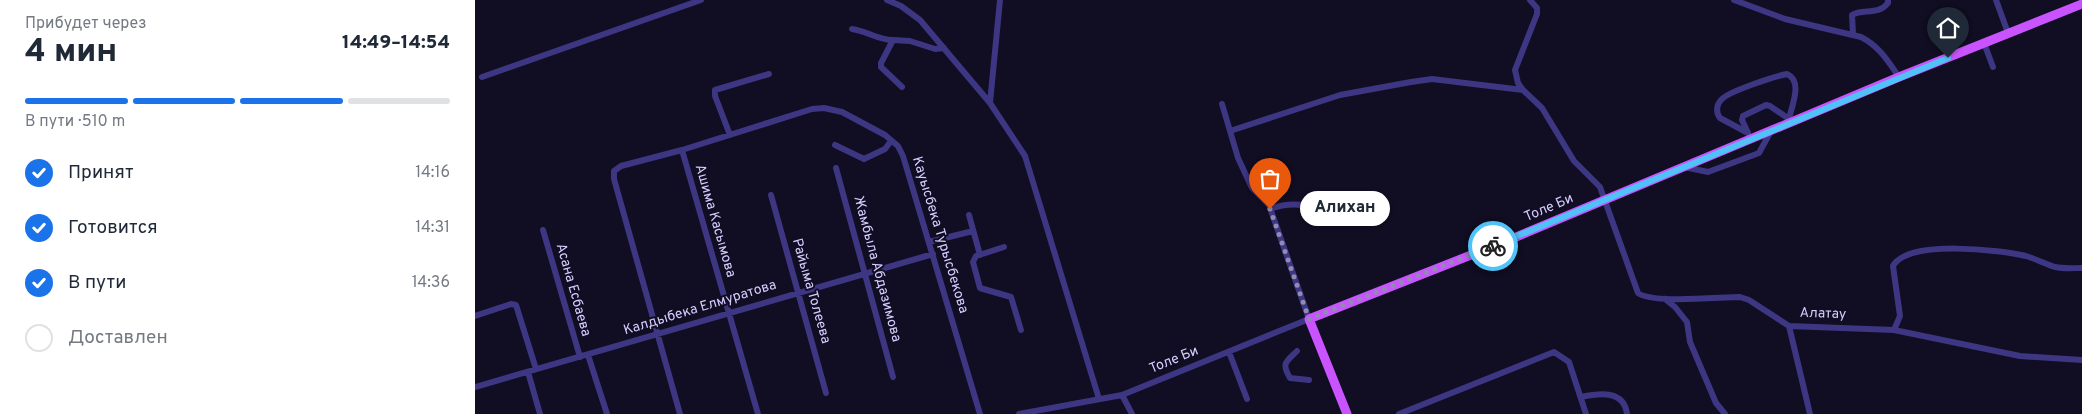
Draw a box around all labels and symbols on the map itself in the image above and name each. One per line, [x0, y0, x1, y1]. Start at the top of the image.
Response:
pin [1927, 7, 1969, 58]
street label: Кауысбека Турысбекова [908, 154, 972, 316]
pin [1249, 158, 1291, 209]
street label: Ашима Касымова [691, 163, 739, 279]
street label: Толе Би [1522, 190, 1576, 226]
callout: Алихан [1300, 192, 1390, 226]
street label: Жамбыла Абдазимова [849, 194, 905, 344]
courier [1468, 221, 1518, 271]
street label: Райыма Толеева [788, 236, 834, 346]
street label: Асана Есбаева [552, 241, 594, 339]
street label: Калдыбека Елмуратова [621, 277, 779, 339]
street label: Алатау [1799, 305, 1847, 323]
street label: Толе Би [1147, 342, 1201, 378]

